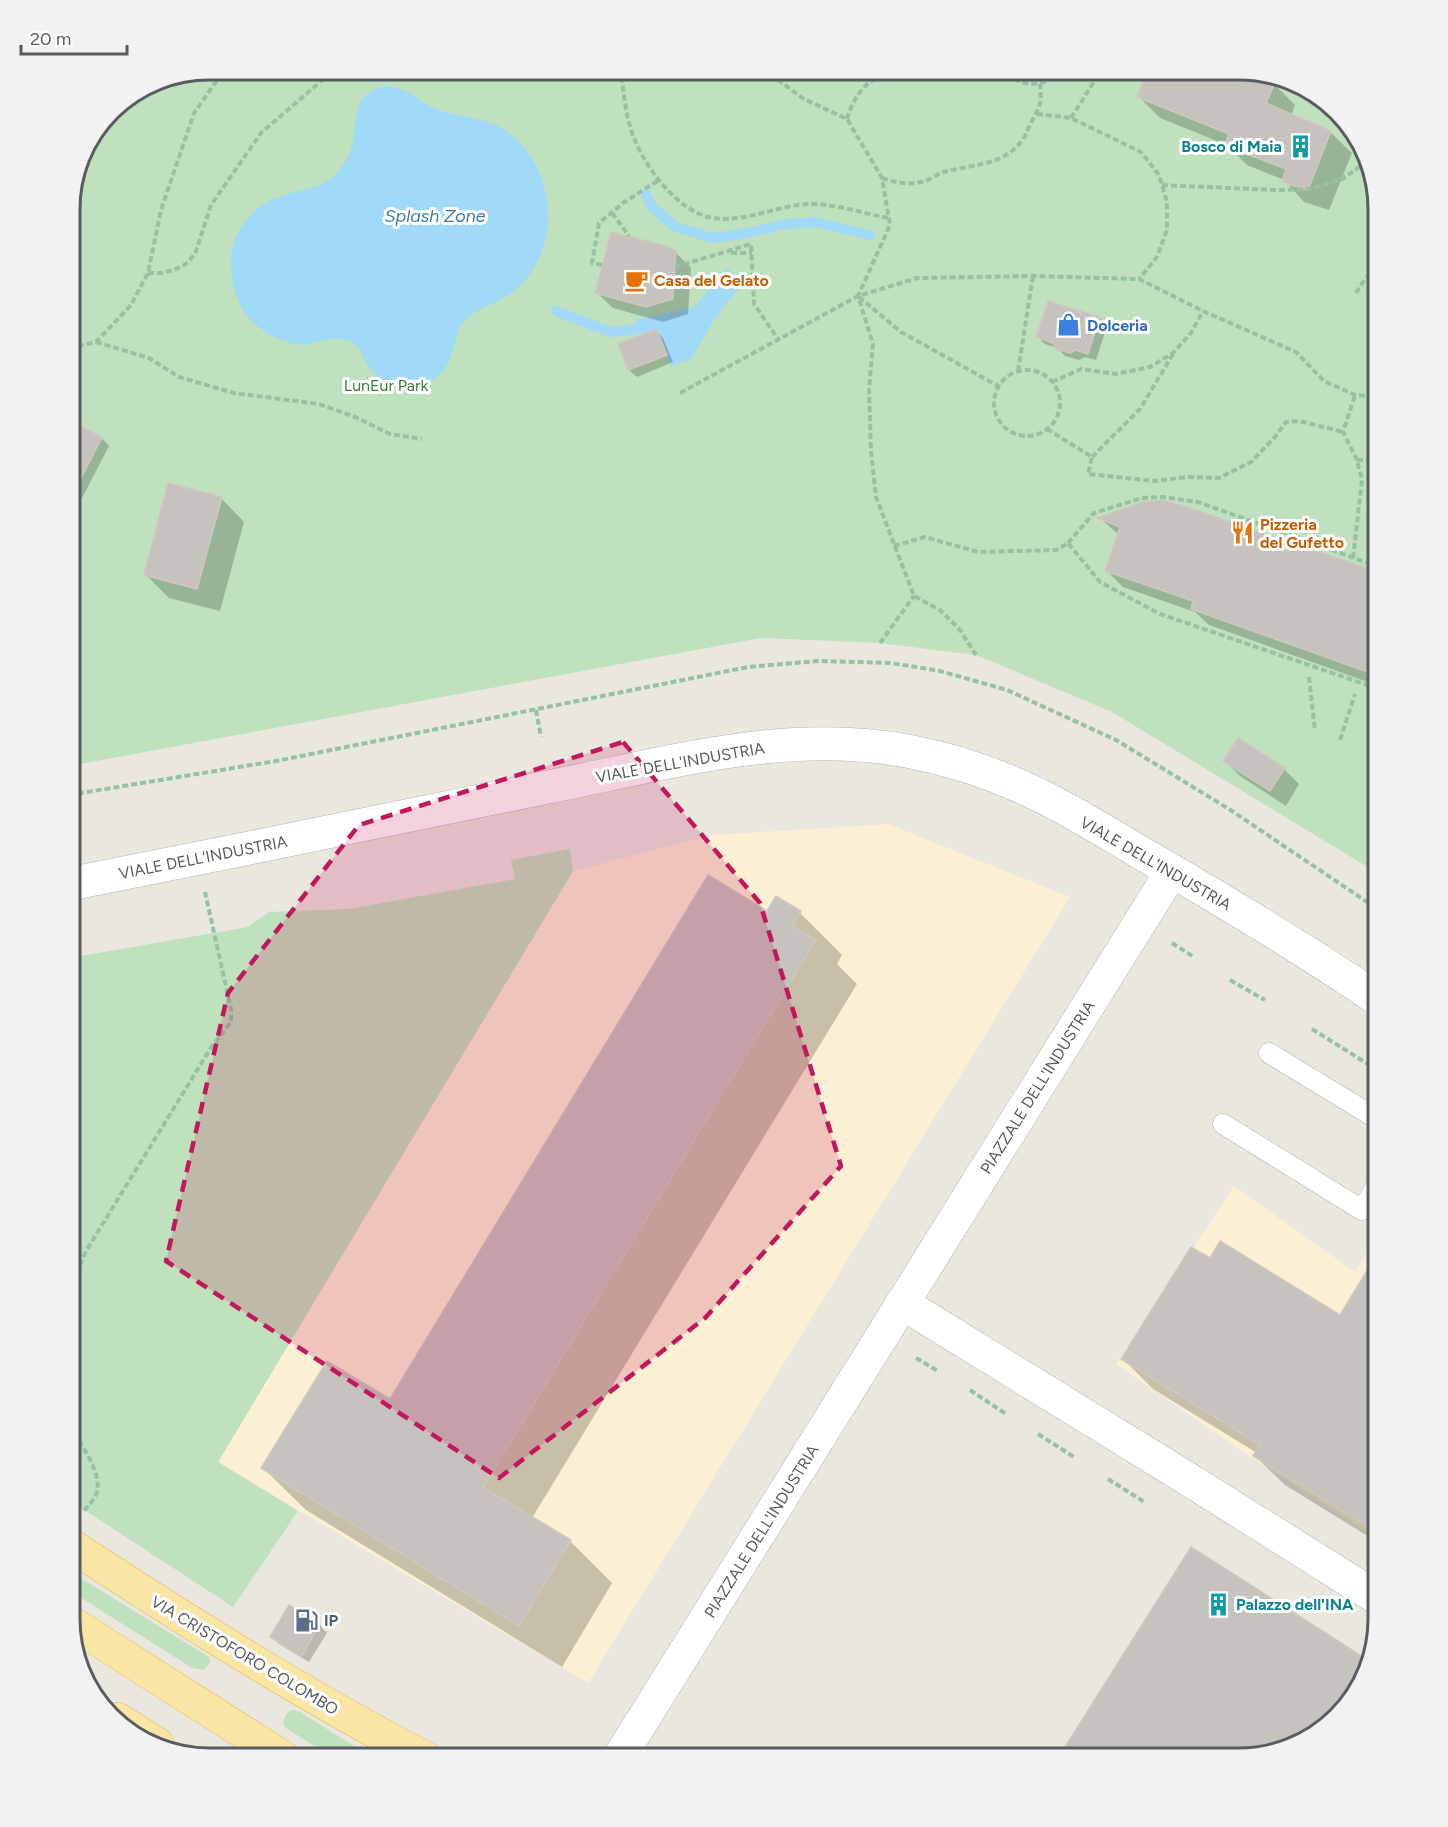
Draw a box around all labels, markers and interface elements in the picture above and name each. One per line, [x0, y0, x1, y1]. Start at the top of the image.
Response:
scale bar [21, 18, 128, 56]
text: 20 m [30, 28, 71, 50]
building icon: Bosco di Maia [1287, 133, 1313, 159]
place label: Bosco di Maia [1181, 137, 1282, 156]
water label: Splash Zone [384, 205, 486, 227]
cafe icon: Casa del Gelato [623, 267, 649, 293]
place label: Casa del Gelato [654, 271, 769, 290]
shop icon: Dolceria [1056, 312, 1082, 338]
place label: Dolceria [1087, 316, 1148, 335]
park label: LunEur Park [344, 376, 428, 395]
place label: Pizzeria del Gufetto [1260, 515, 1344, 552]
restaurant icon: Pizzeria del Gufetto [1229, 520, 1255, 546]
street label: VIALE DELL'INDUSTRIA [594, 738, 766, 787]
street label: VIALE DELL'INDUSTRIA [1077, 812, 1235, 915]
street label: VIALE DELL'INDUSTRIA [117, 832, 289, 883]
street label: PIAZZALE DELL'INDUSTRIA [976, 997, 1099, 1177]
street label: PIAZZALE DELL'INDUSTRIA [700, 1441, 823, 1621]
building icon: Palazzo dell'INA [1205, 1591, 1231, 1617]
street label: VIA CRISTOFORO COLOMBO [148, 1592, 342, 1719]
place label: Palazzo dell'INA [1236, 1595, 1354, 1614]
fuel station icon: IP [293, 1607, 319, 1633]
place label: IP [324, 1611, 339, 1630]

